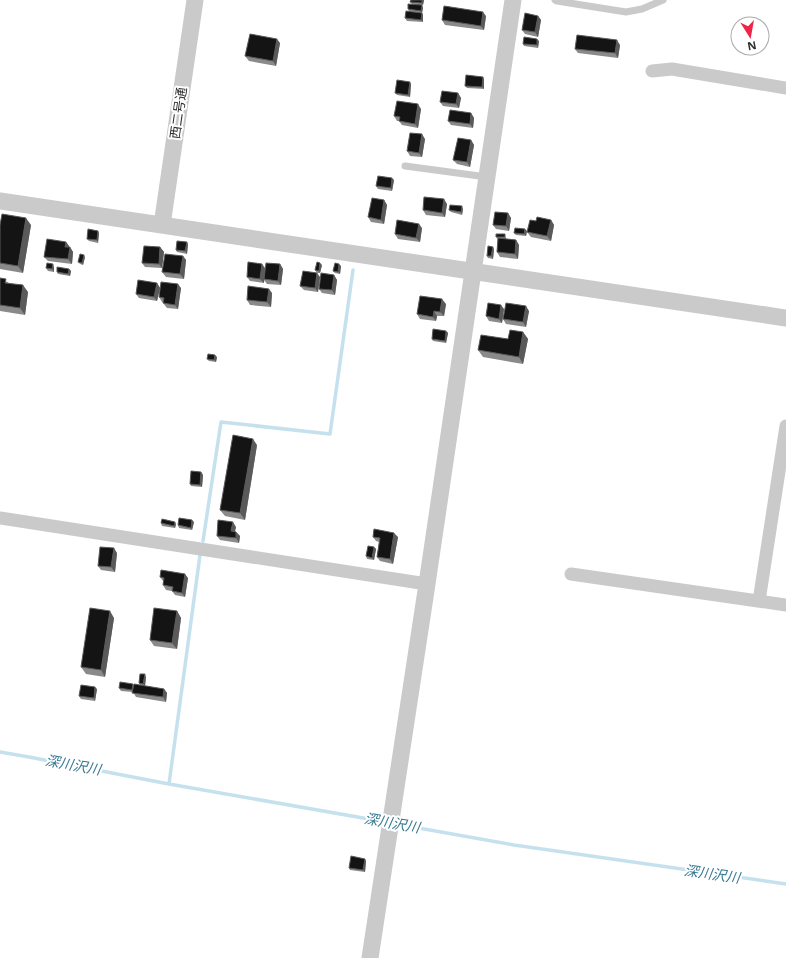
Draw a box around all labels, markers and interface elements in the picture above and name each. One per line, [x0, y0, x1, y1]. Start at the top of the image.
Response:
north arrow [730, 16, 770, 56]
text: N [746, 38, 758, 55]
street label: 西二号通 [165, 86, 191, 140]
water label: 深川沢川 [44, 750, 104, 779]
water label: 深川沢川 [363, 808, 423, 837]
water label: 深川沢川 [683, 860, 743, 887]

